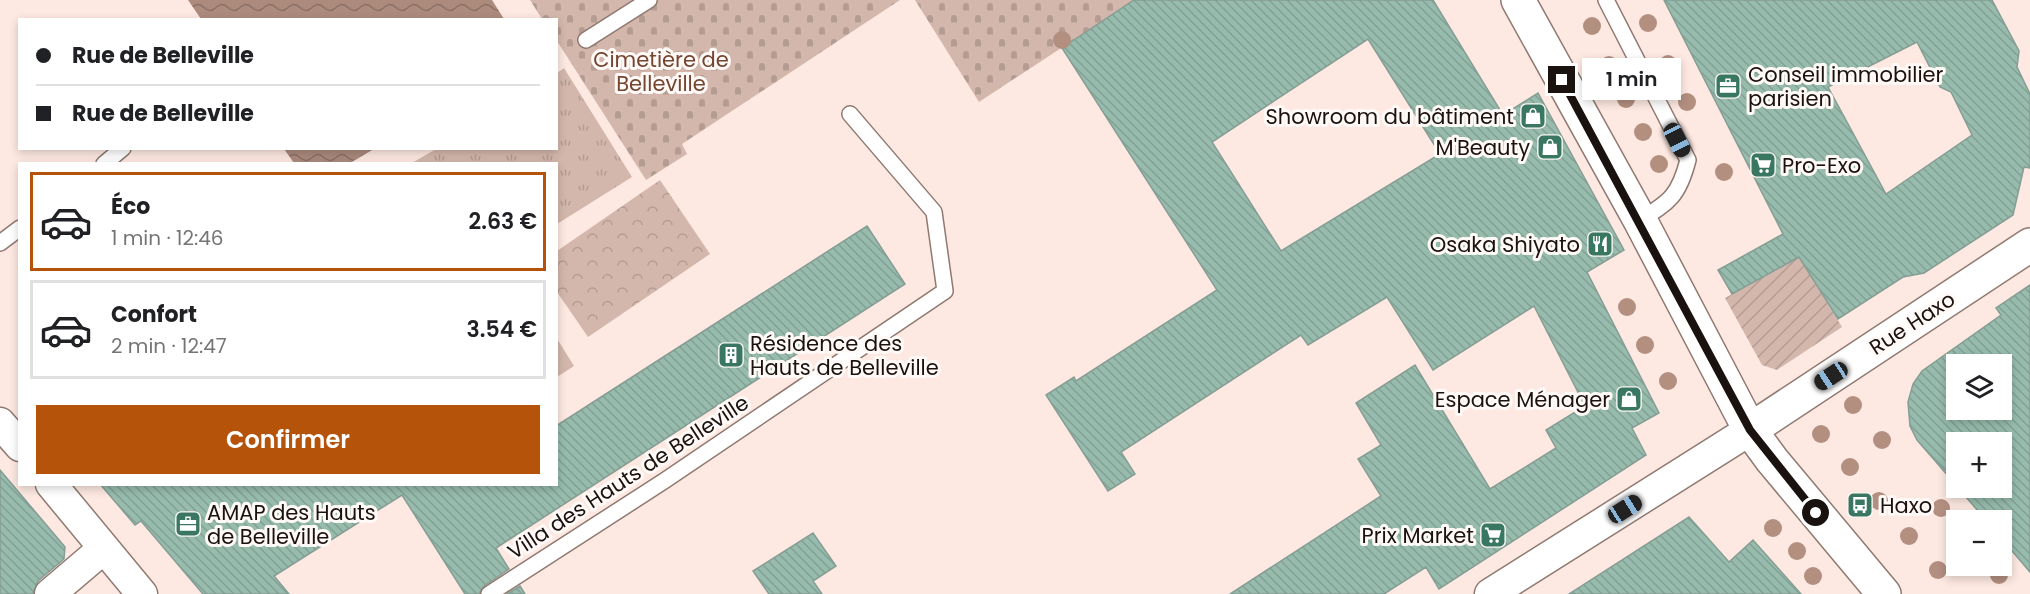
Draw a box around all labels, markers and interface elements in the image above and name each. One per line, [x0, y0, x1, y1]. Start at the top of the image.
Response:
text: Rue de Belleville [72, 40, 254, 71]
park label: Cimetière de Belleville [593, 45, 729, 98]
callout: 1 min [1583, 59, 1682, 101]
place label: Conseil immobilier parisien [1748, 60, 1944, 113]
text: 1 min [1606, 65, 1657, 93]
route end [1548, 66, 1575, 93]
office icon: Conseil immobilier parisien [1713, 71, 1743, 101]
text: Rue de Belleville [72, 98, 254, 129]
shop icon: Showroom du bâtiment [1518, 101, 1548, 131]
place label: Showroom du bâtiment [1265, 102, 1514, 131]
car [1661, 120, 1693, 160]
shop icon: M'Beauty [1535, 132, 1565, 162]
place label: M'Beauty [1436, 133, 1530, 162]
supermarket icon: Pro-Exo [1748, 150, 1778, 180]
place label: Pro-Exo [1782, 151, 1861, 180]
text: Éco [111, 191, 150, 222]
icon: car [39, 195, 93, 249]
text: 2.63 € [469, 206, 537, 237]
text: 1 min · 12:46 [111, 224, 223, 252]
restaurant icon: Osaka Shiyato [1585, 229, 1615, 259]
place label: Osaka Shiyato [1430, 230, 1580, 259]
street label: Rue Haxo [1863, 284, 1961, 362]
text: Confort [111, 299, 197, 330]
icon: car [39, 303, 93, 357]
text: 3.54 € [467, 314, 537, 345]
place label: Résidence des Hauts de Belleville [750, 329, 939, 382]
text: 2 min · 12:47 [111, 332, 227, 360]
building icon: Résidence des Hauts de Belleville [716, 340, 746, 370]
map controls [1946, 354, 2012, 576]
button: layers [1946, 354, 2012, 420]
car [1811, 359, 1851, 393]
shop icon: Espace Ménager [1614, 384, 1644, 414]
place label: Espace Ménager [1435, 385, 1610, 414]
street label: Villa des Hauts de Belleville [502, 388, 754, 566]
button: Confirmer [36, 405, 540, 474]
button: + [1946, 432, 2012, 498]
bus stop icon: Haxo [1845, 490, 1875, 520]
place label: Haxo [1880, 491, 1932, 520]
car [1605, 492, 1645, 526]
place label: AMAP des Hauts de Belleville [207, 498, 376, 551]
route start [1802, 499, 1829, 526]
office icon: AMAP des Hauts de Belleville [173, 509, 203, 539]
button: − [1946, 510, 2012, 576]
supermarket icon: Prix Market [1478, 520, 1508, 550]
place label: Prix Market [1362, 521, 1474, 550]

